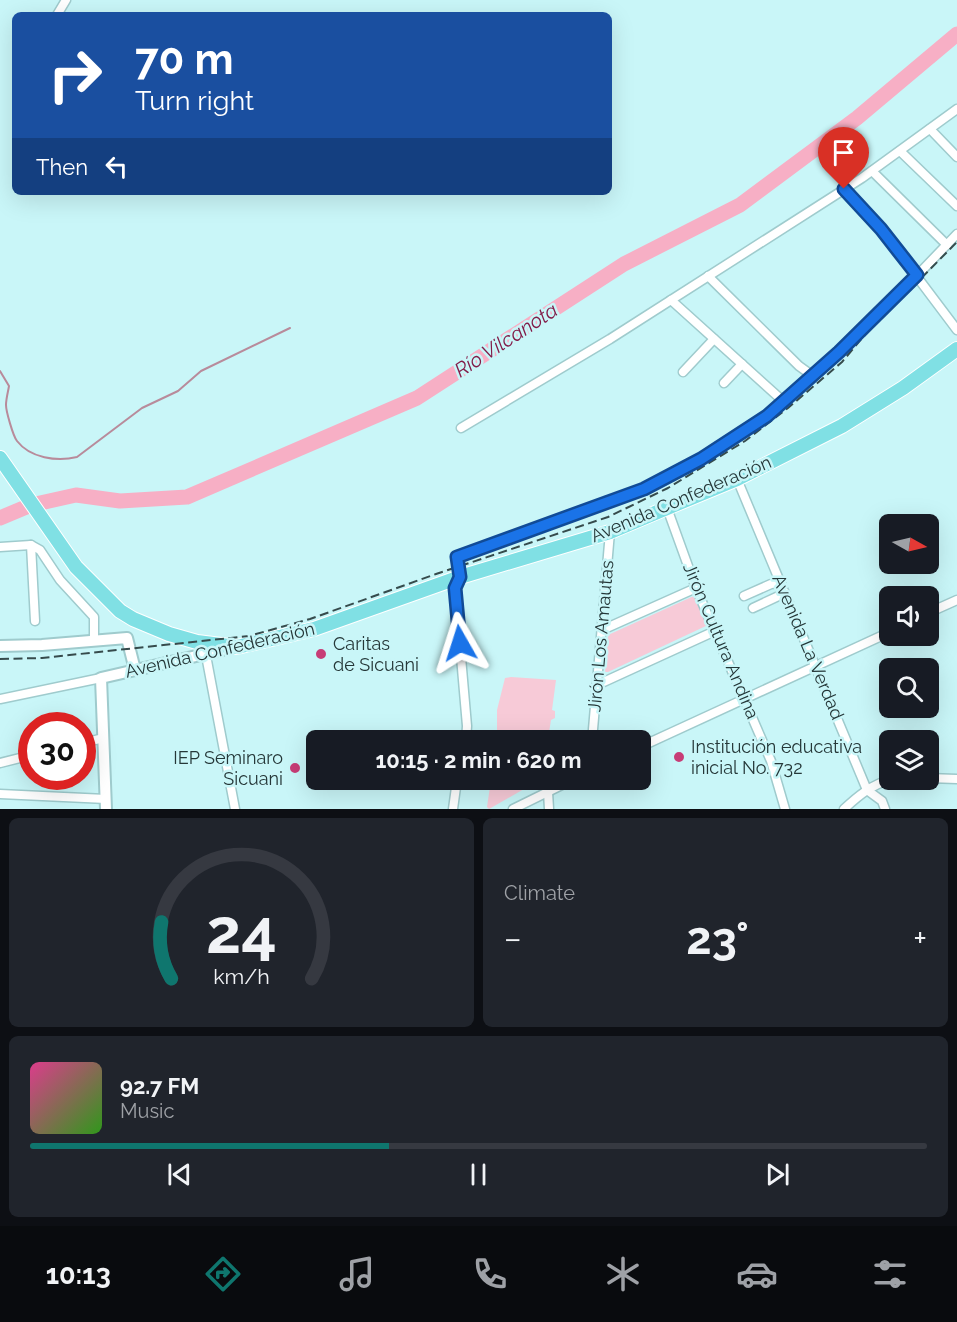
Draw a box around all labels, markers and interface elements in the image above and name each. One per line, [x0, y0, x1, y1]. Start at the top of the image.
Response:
text: 70 m [135, 35, 234, 84]
icon: right [36, 36, 114, 114]
text: Turn right [135, 85, 254, 116]
pin [818, 127, 869, 189]
icon: arrive [827, 136, 860, 169]
icon: left [100, 150, 133, 183]
text: Then [36, 154, 88, 180]
water label: Río Vilcanota [450, 298, 562, 382]
street label: Avenida Confederación [587, 451, 774, 546]
north arrow [879, 514, 939, 574]
map controls [879, 514, 939, 790]
street label: Jirón Los Amautas [583, 559, 618, 713]
street label: Jirón Cultura Andina [679, 560, 764, 722]
street label: Avenida La Verdad [768, 571, 849, 723]
button: sound [879, 586, 939, 646]
position arrow [428, 611, 492, 675]
street label: Avenida Confederación [123, 617, 317, 682]
place label: Caritas de Sicuani [333, 633, 419, 675]
marker: Caritas de Sicuani [314, 647, 328, 661]
button: search [879, 658, 939, 718]
speed limit sign: 30 [18, 712, 96, 790]
button: layers [879, 730, 939, 790]
place label: Institución educativa inicial No. 732 [691, 736, 862, 778]
place label: IEP Seminaro Sicuani [173, 747, 283, 789]
text: 10:15 · 2 min · 620 m [376, 747, 582, 773]
marker: Institución educativa inicial No. 732 [672, 750, 686, 764]
marker: IEP Seminaro Sicuani [288, 761, 302, 775]
text: Climate [504, 881, 575, 905]
text: 24 [206, 894, 277, 968]
text: 23° [686, 912, 749, 965]
text: − [504, 919, 522, 958]
text: + [913, 919, 927, 958]
text: km/h [213, 965, 270, 990]
text: 92.7 FM [120, 1073, 199, 1099]
text: Music [120, 1099, 174, 1123]
icon: previous [163, 1158, 196, 1191]
icon: pause [462, 1158, 495, 1191]
icon: next [761, 1158, 794, 1191]
icon: directions [202, 1253, 244, 1295]
icon: music [336, 1253, 378, 1295]
icon: phone [469, 1253, 511, 1295]
icon: climate [602, 1253, 644, 1295]
icon: car [736, 1253, 778, 1295]
icon: filters [869, 1253, 911, 1295]
text: 10:13 [46, 1259, 111, 1290]

